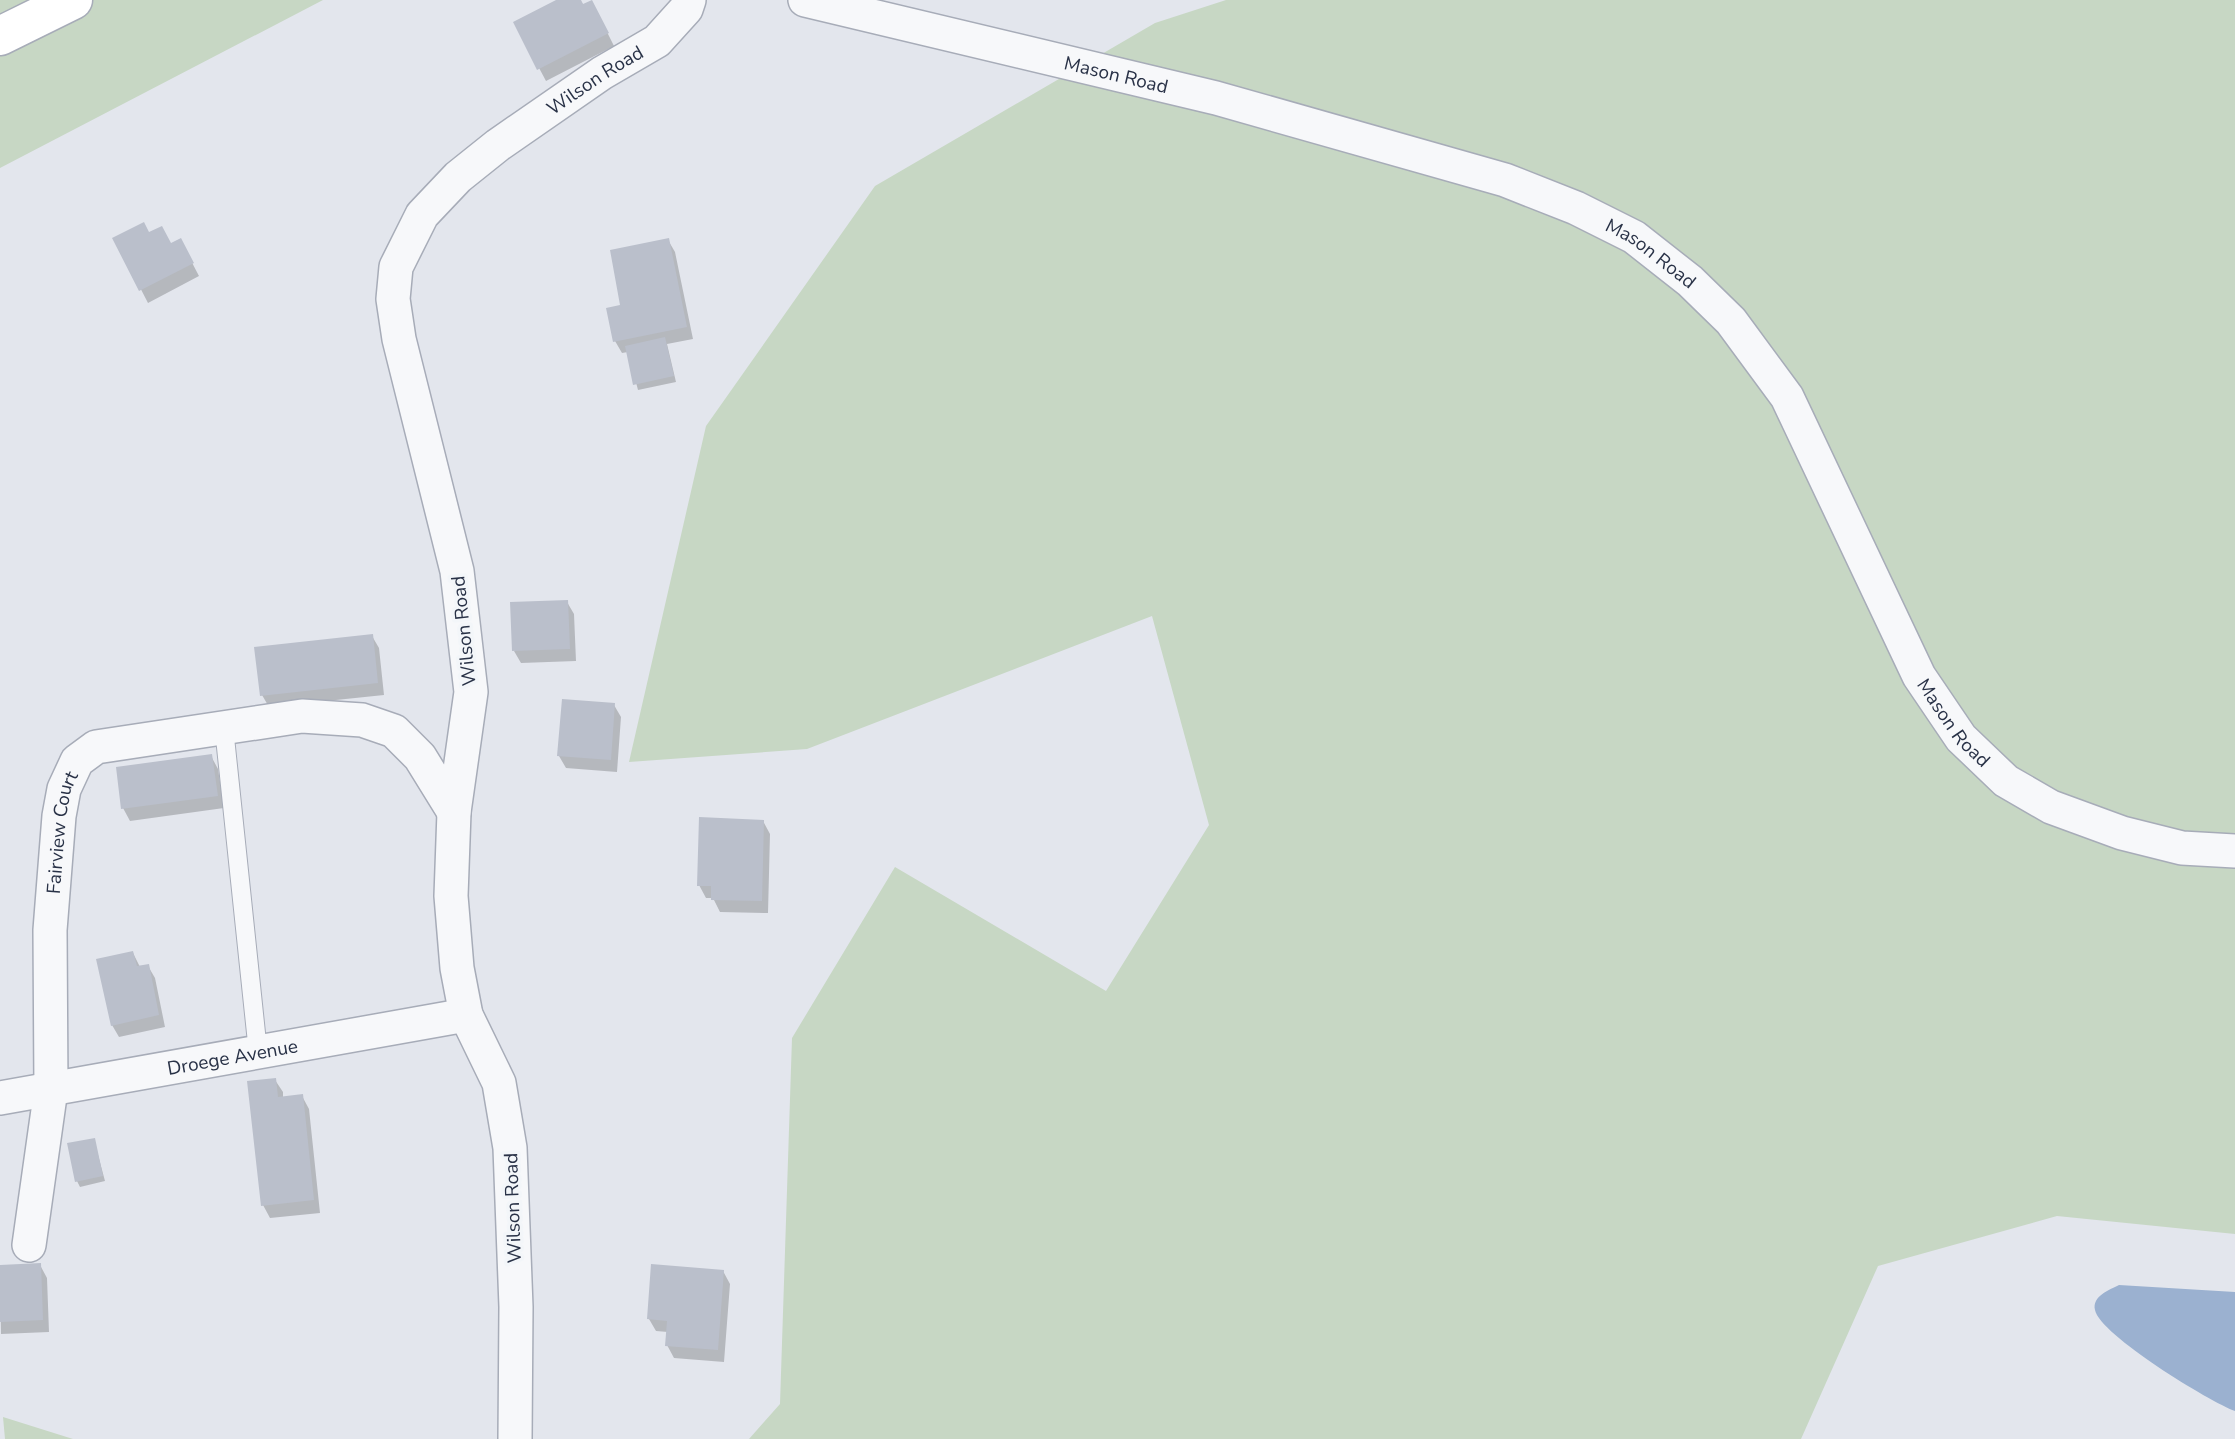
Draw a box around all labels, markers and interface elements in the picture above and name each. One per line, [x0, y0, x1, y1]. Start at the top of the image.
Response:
street label: Wilson Road [542, 40, 648, 121]
street label: Mason Road [1061, 50, 1171, 100]
street label: Mason Road [1601, 213, 1701, 295]
street label: Wilson Road [445, 575, 483, 687]
street label: Mason Road [1910, 674, 1996, 773]
street label: Fairview Court [41, 767, 85, 895]
street label: Droege Avenue [165, 1033, 300, 1082]
street label: Wilson Road [498, 1152, 528, 1264]

